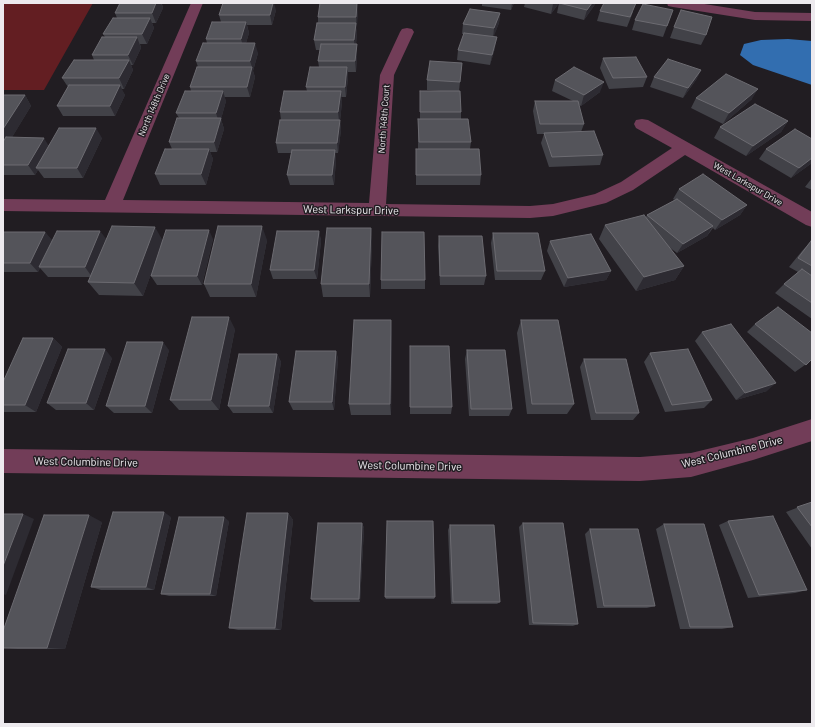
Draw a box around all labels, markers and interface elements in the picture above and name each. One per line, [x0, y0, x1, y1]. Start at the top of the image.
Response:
street label: North 148th Drive [136, 72, 172, 138]
street label: North 148th Court [376, 84, 392, 154]
street label: West Larkspur Drive [711, 160, 785, 208]
street label: West Larkspur Drive [303, 203, 399, 217]
street label: West Columbine Drive [680, 433, 784, 471]
street label: West Columbine Drive [34, 454, 138, 470]
street label: West Columbine Drive [358, 458, 462, 474]

